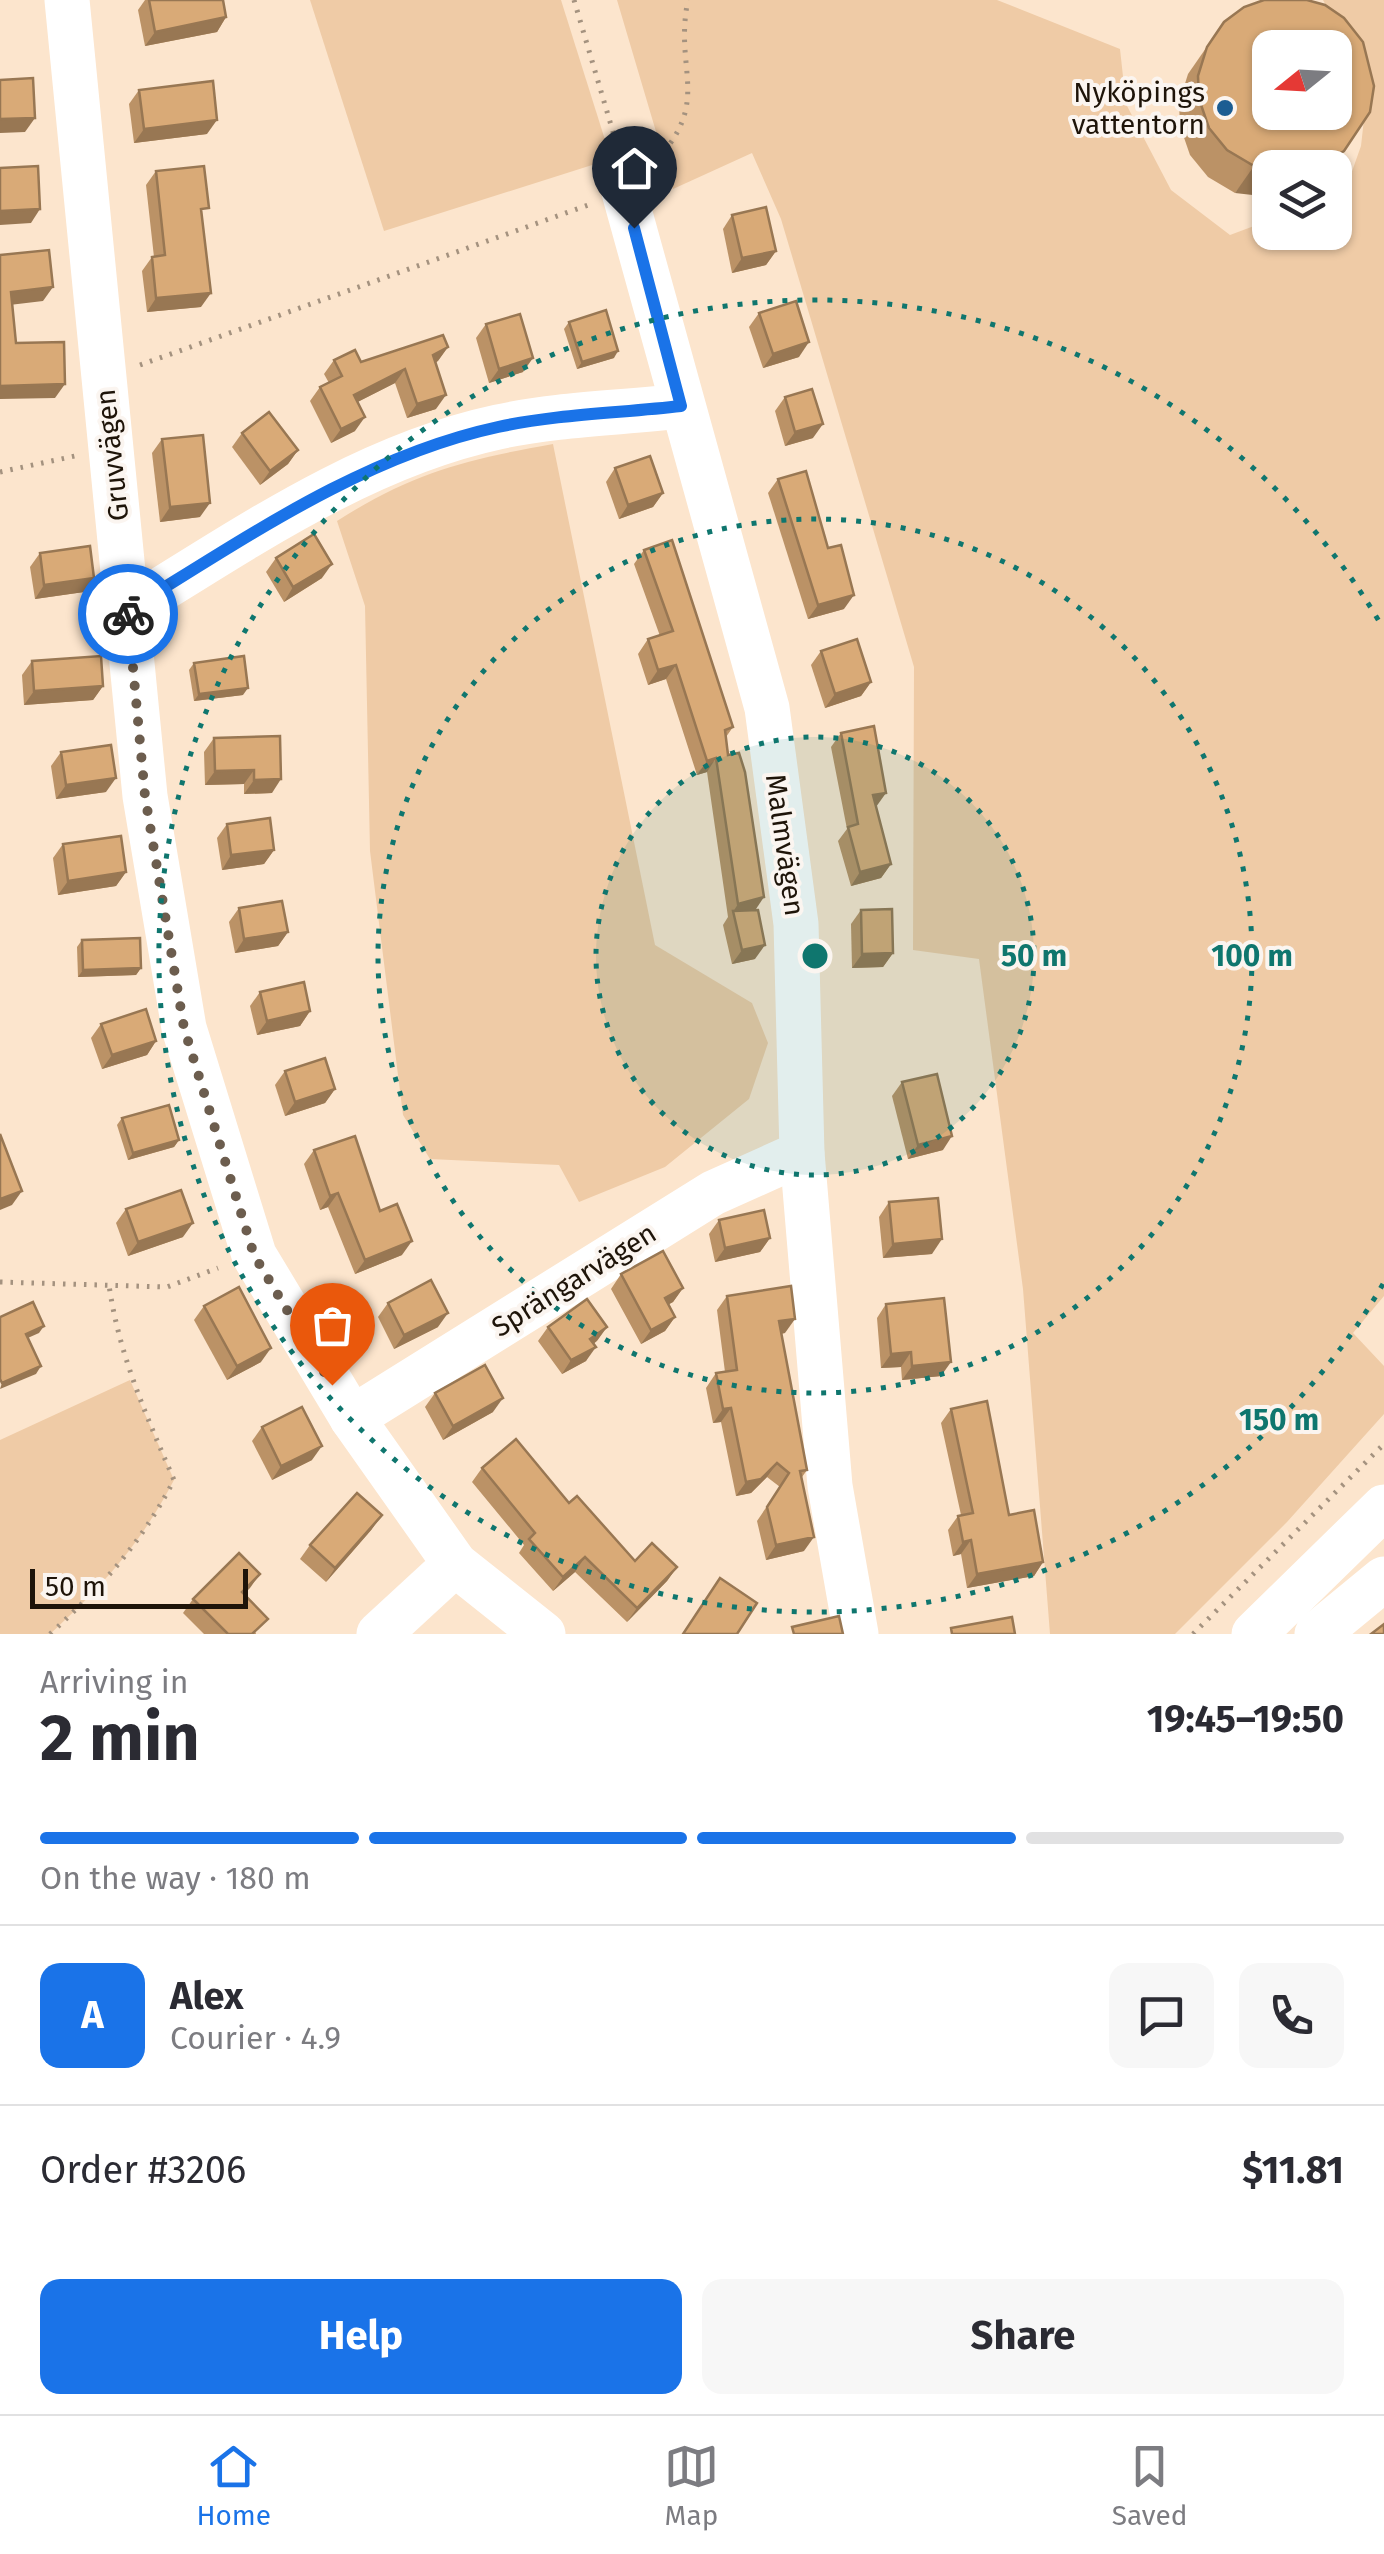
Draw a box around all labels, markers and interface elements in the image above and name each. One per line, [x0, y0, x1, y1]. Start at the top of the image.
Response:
north arrow [1252, 30, 1352, 130]
map controls [1252, 30, 1352, 250]
place label: Nyköpings vattentorn [1072, 76, 1205, 141]
marker: Nyköpings vattentorn [1214, 97, 1236, 119]
pin [592, 126, 677, 229]
icon: home [607, 141, 662, 196]
button: layers [1252, 150, 1352, 250]
street label: Gruvvägen [89, 387, 135, 523]
courier [78, 564, 178, 664]
icon: bike [101, 587, 156, 642]
street label: Malmvägen [759, 772, 811, 918]
centre of rings [797, 938, 833, 974]
text: 50 m [1001, 938, 1067, 974]
text: 100 m [1211, 938, 1293, 974]
street label: Sprängarvägen [486, 1216, 662, 1344]
pin [290, 1283, 375, 1386]
icon: bag [305, 1298, 360, 1353]
text: 150 m [1239, 1402, 1319, 1438]
scale bar [30, 1564, 248, 1608]
text: 50 m [45, 1570, 106, 1603]
text: Arriving in [40, 1663, 188, 1701]
text: 19:45–19:50 [1147, 1696, 1344, 1742]
text: 2 min [40, 1699, 200, 1777]
text: On the way · 180 m [40, 1859, 311, 1897]
button: chat [1109, 1963, 1214, 2068]
button: phone [1239, 1963, 1344, 2068]
text: Alex [170, 1973, 243, 2019]
text: A [81, 1992, 104, 2038]
text: Courier · 4.9 [170, 2019, 341, 2057]
text: Order #3206 [40, 2147, 246, 2193]
text: $11.81 [1242, 2147, 1344, 2193]
button: Help [40, 2279, 682, 2394]
button: Share [702, 2279, 1344, 2394]
tab: Home [196, 2439, 271, 2532]
tab: Map [664, 2439, 719, 2532]
tab: Saved [1112, 2439, 1188, 2532]

